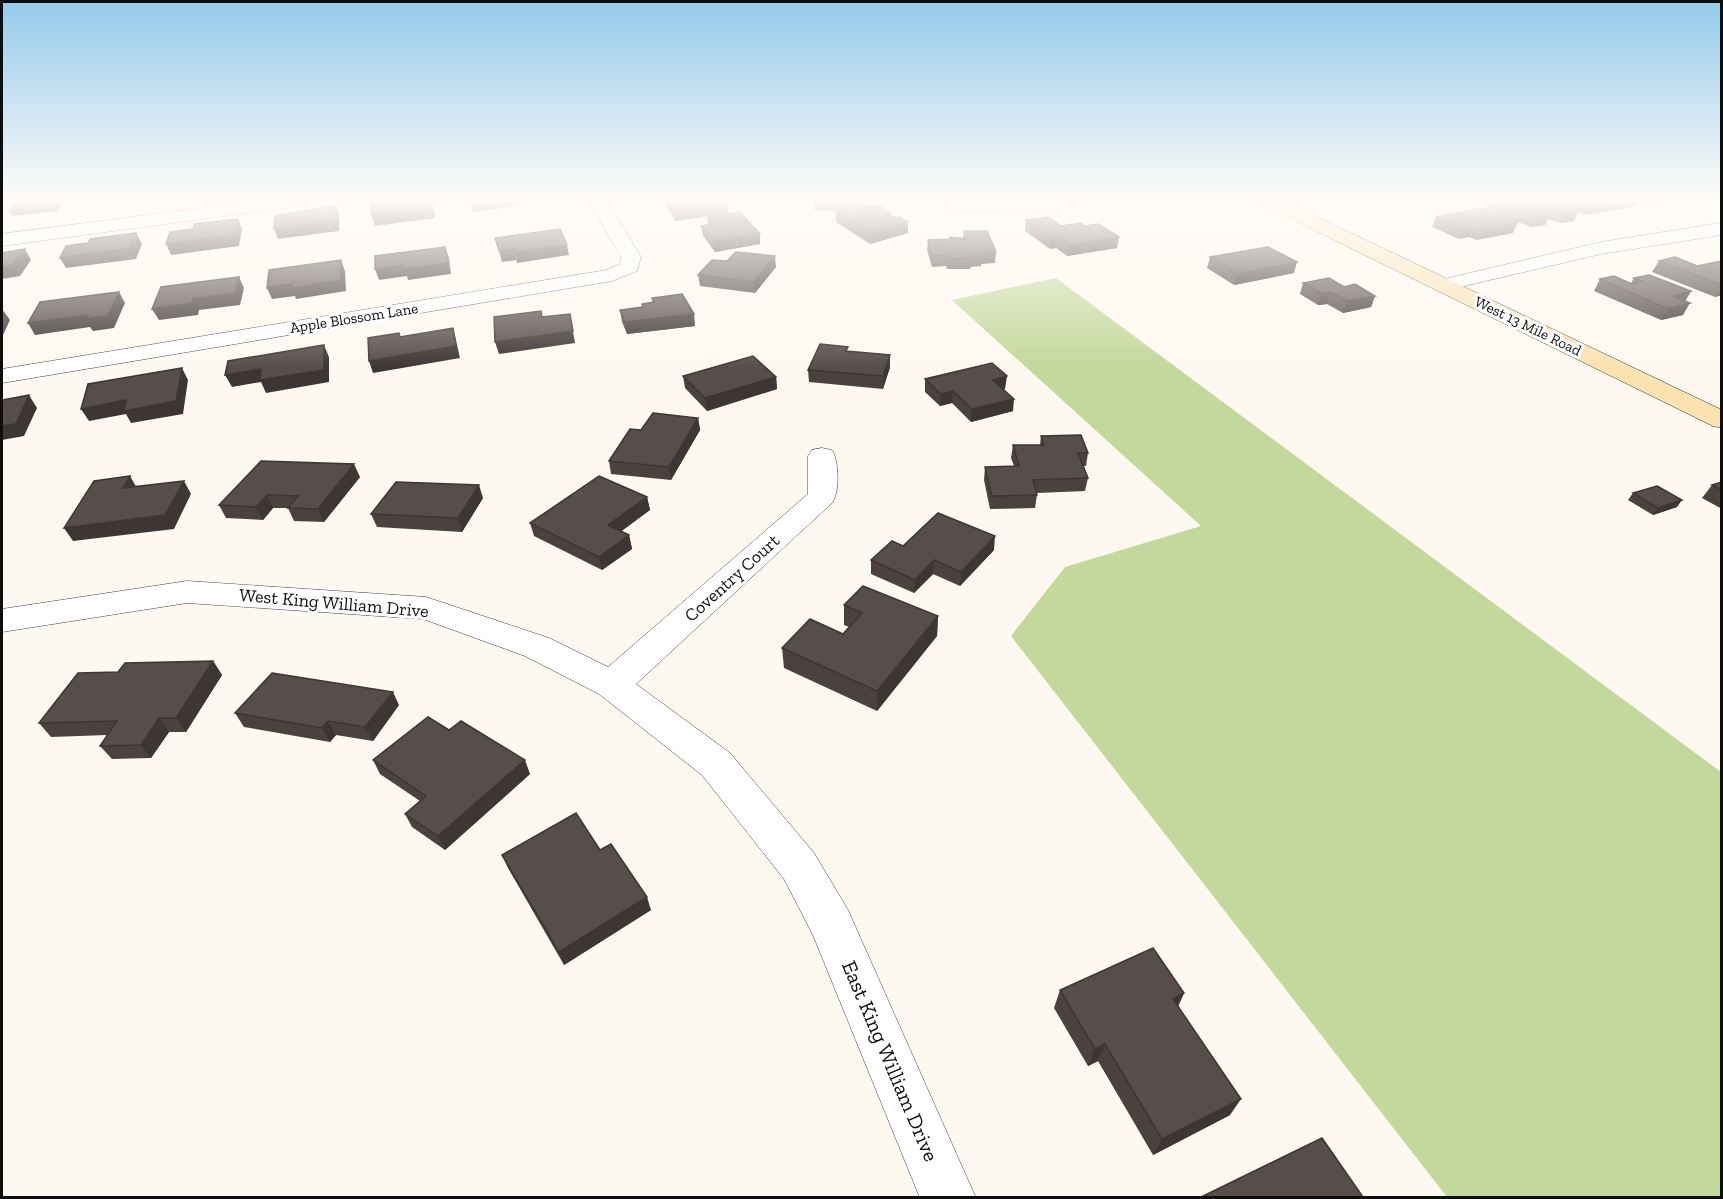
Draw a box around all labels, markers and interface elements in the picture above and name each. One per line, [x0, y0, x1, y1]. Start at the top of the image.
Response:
street label: West 13 Mile Road [1472, 292, 1585, 360]
street label: Apple Blossom Lane [289, 299, 419, 337]
street label: Coventry Court [680, 529, 784, 626]
street label: West King William Drive [238, 584, 430, 622]
street label: East King William Drive [837, 957, 944, 1165]

